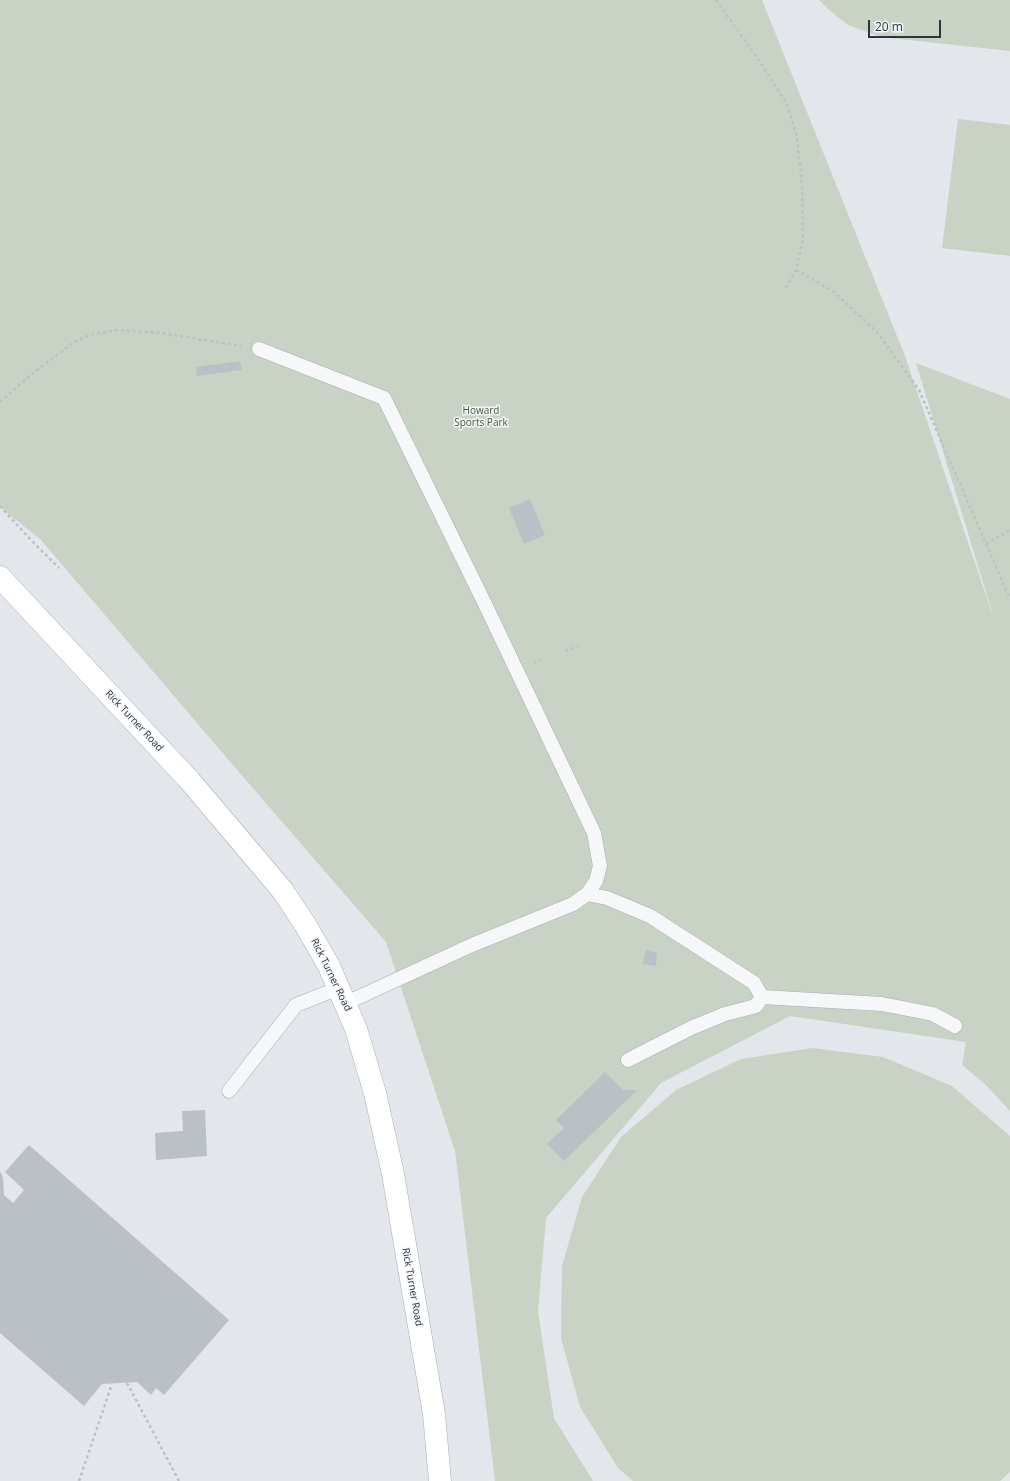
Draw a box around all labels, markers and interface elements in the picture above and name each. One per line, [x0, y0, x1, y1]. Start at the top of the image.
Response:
scale bar [870, 12, 943, 38]
text: 20 m [875, 18, 903, 35]
park label: Howard Sports Park [454, 405, 508, 428]
street label: Rick Turner Road [103, 688, 165, 754]
street label: Rick Turner Road [308, 937, 354, 1013]
street label: Rick Turner Road [399, 1247, 425, 1327]

